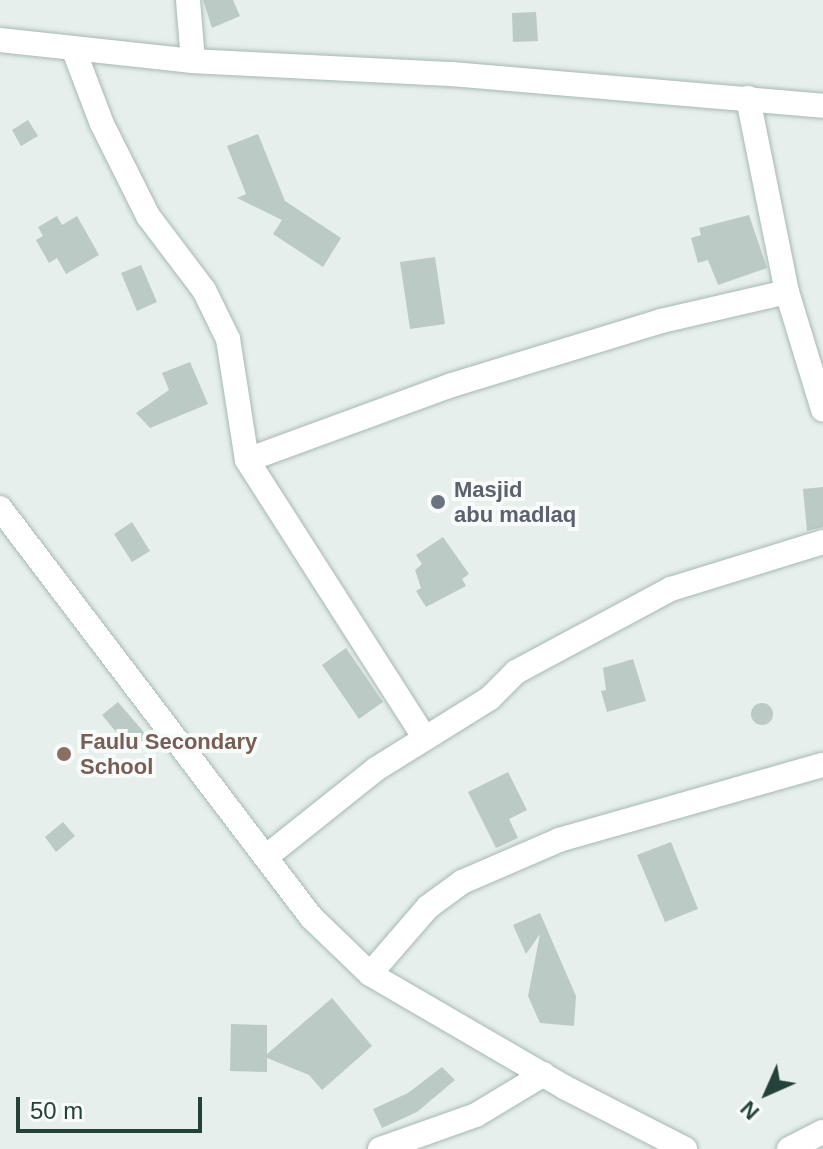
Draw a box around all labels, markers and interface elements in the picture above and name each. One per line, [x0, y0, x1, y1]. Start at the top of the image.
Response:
place label: Masjid abu madlaq [454, 476, 576, 528]
marker: Masjid abu madlaq [429, 493, 447, 511]
place label: Faulu Secondary School [80, 728, 257, 780]
marker: Faulu Secondary School [55, 745, 73, 763]
north arrow [727, 1053, 807, 1133]
scale bar [20, 1081, 206, 1131]
text: N [735, 1096, 764, 1125]
text: 50 m [30, 1097, 83, 1124]

